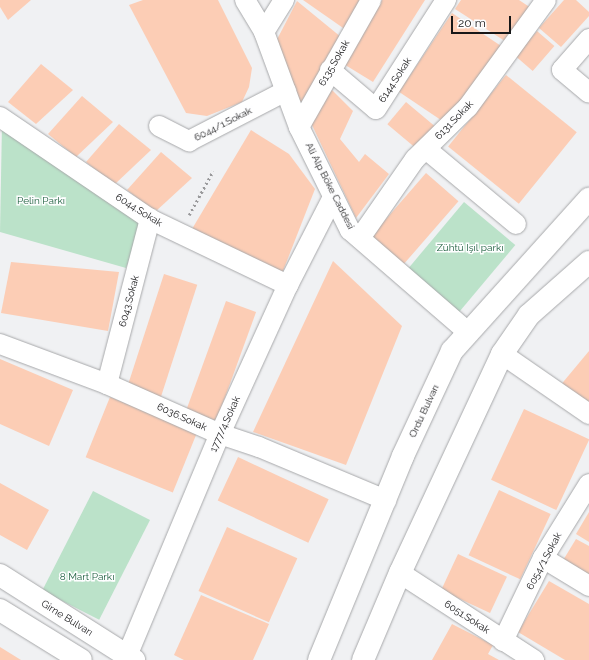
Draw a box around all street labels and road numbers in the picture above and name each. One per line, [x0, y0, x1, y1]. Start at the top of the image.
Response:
street label: 6135.Sokak [316, 38, 352, 88]
street label: 6144.Sokak [376, 55, 414, 105]
street label: 6131.Sokak [432, 98, 476, 142]
street label: 6044/1.Sokak [192, 104, 254, 144]
street label: Ali Alp Böke Caddesi [303, 140, 357, 232]
street label: 6044.Sokak [113, 191, 165, 229]
street label: 6043.Sokak [116, 274, 142, 328]
street label: Ordu Bulvarı [407, 383, 441, 439]
street label: 1777/4.Sokak [207, 394, 243, 454]
street label: 6036.Sokak [155, 401, 209, 433]
street label: 6054/1.Sokak [524, 530, 564, 592]
street label: Girne Bulvarı [39, 597, 95, 639]
street label: 6051.Sokak [442, 598, 492, 636]

